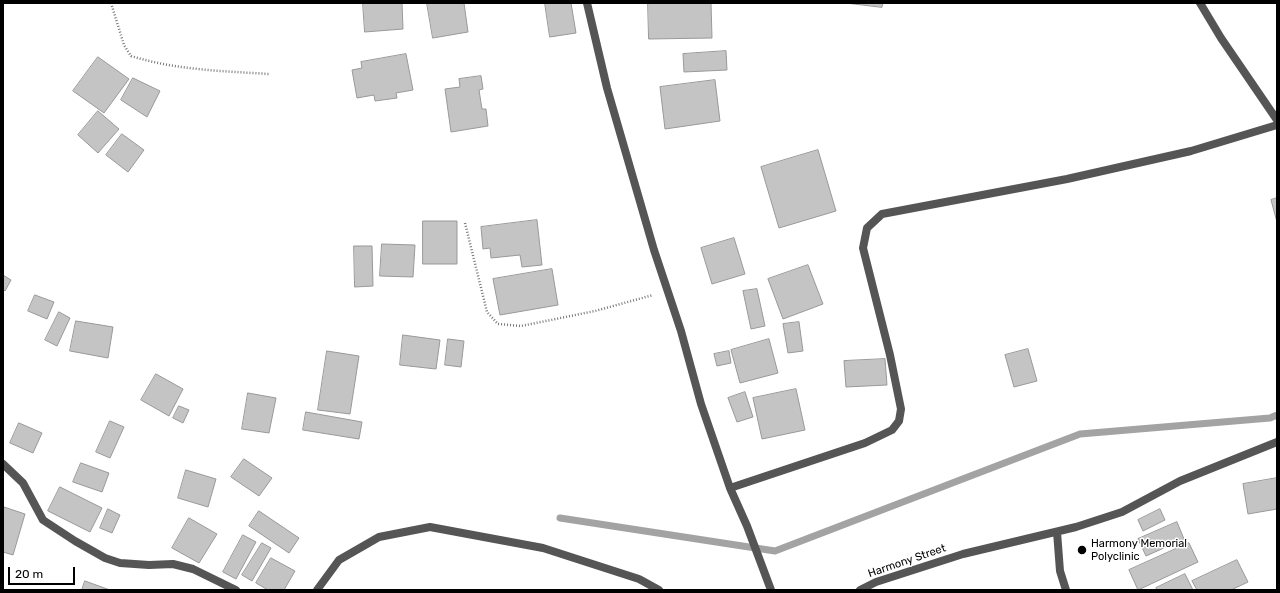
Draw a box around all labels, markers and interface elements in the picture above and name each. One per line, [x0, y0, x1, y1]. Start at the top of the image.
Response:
place label: Harmony Memorial Polyclinic [1091, 537, 1187, 563]
street label: Harmony Street [866, 542, 948, 580]
marker: Harmony Memorial Polyclinic [1076, 544, 1088, 556]
scale bar [10, 559, 77, 585]
text: 20 m [15, 567, 43, 581]

